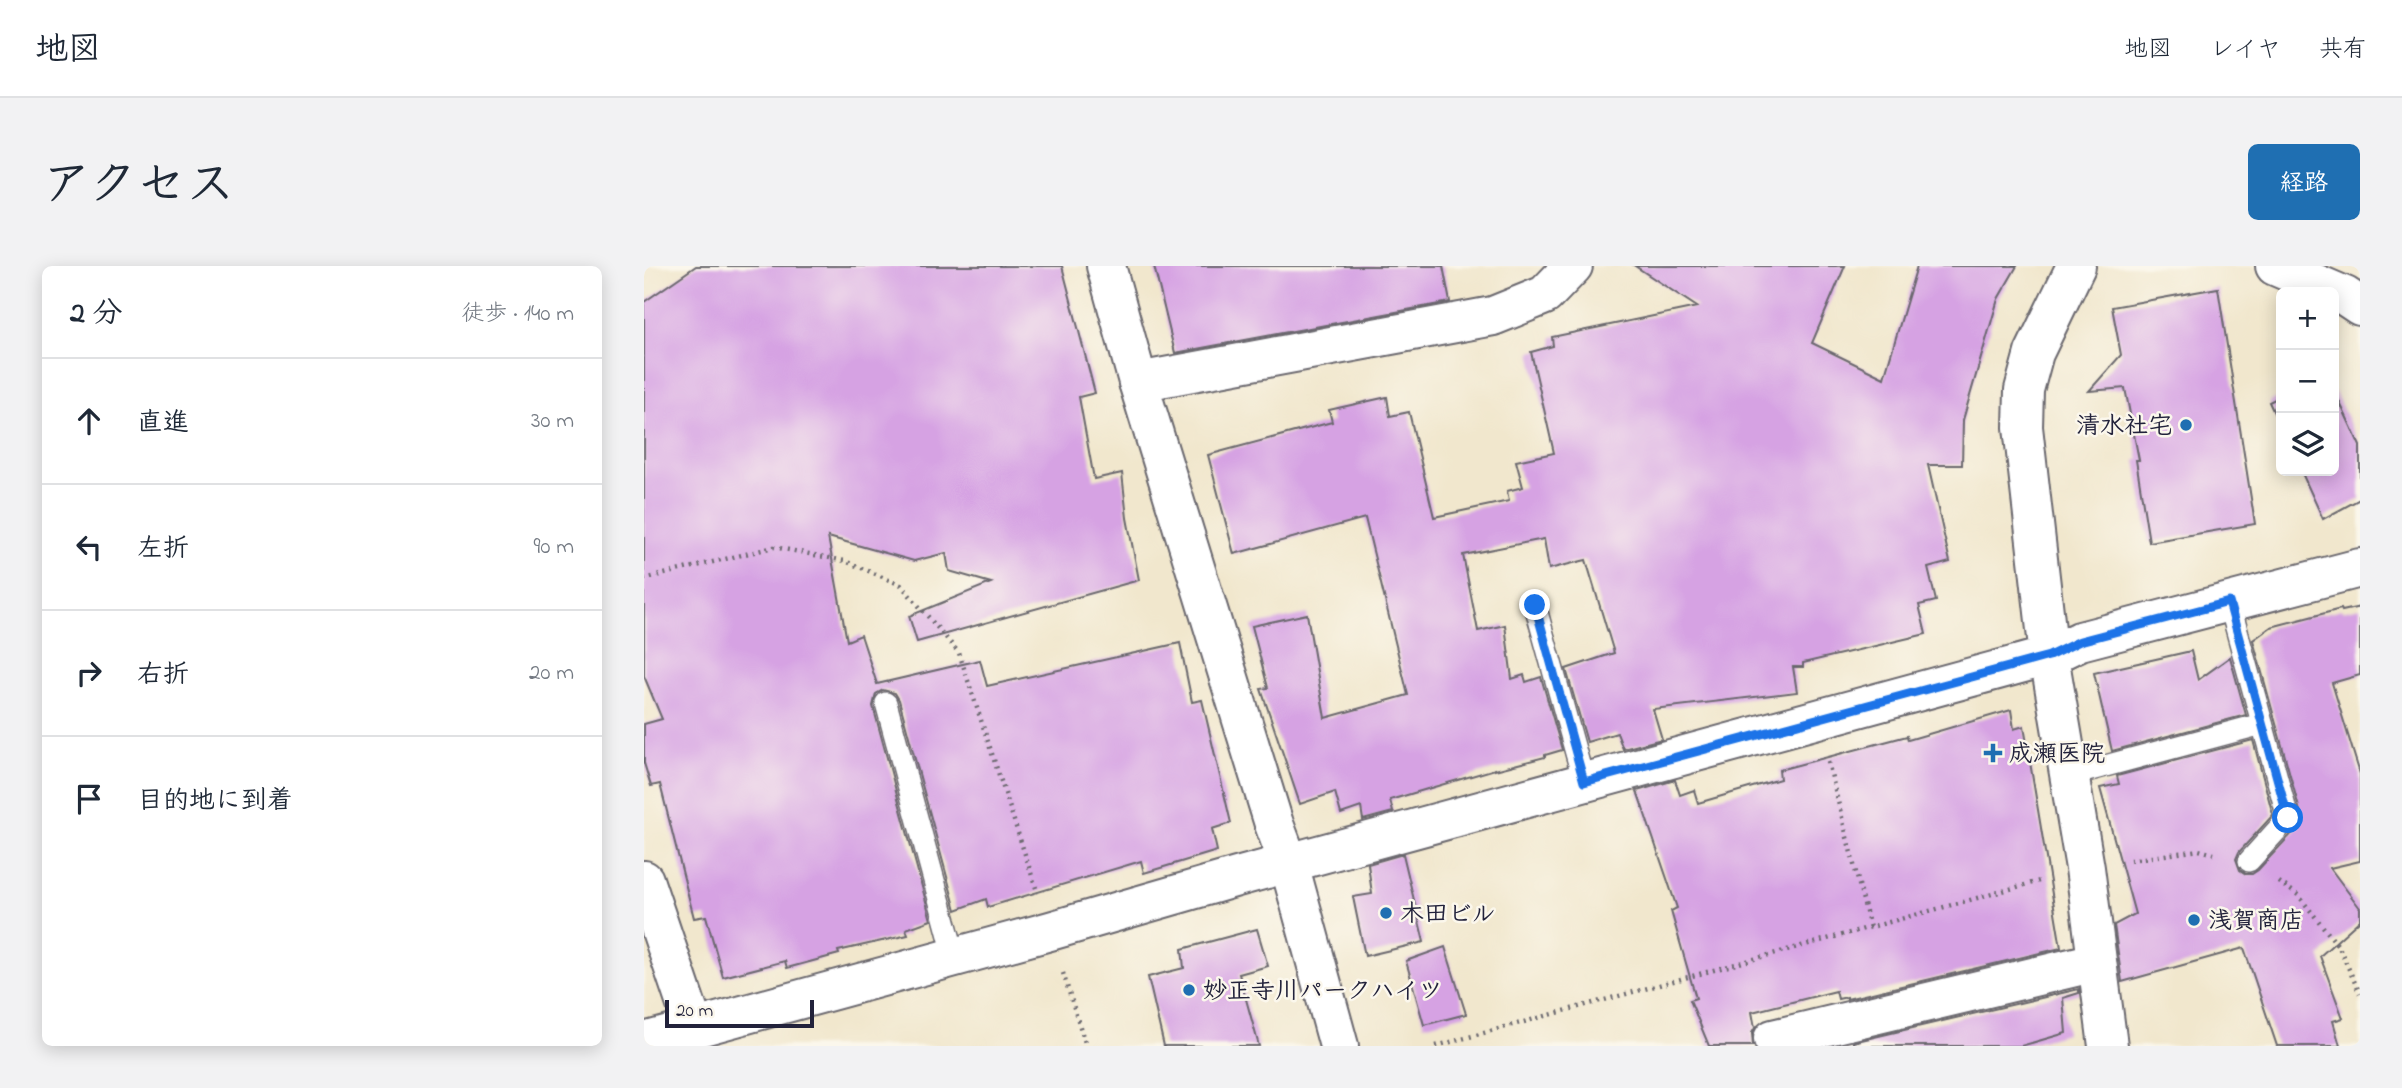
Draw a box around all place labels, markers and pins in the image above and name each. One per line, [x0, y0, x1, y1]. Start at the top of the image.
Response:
place label: 清水社宅 [2076, 410, 2172, 445]
marker: 清水社宅 [2178, 417, 2194, 433]
place label: 成瀬医院 [2009, 738, 2105, 773]
marker: 成瀬医院 [1983, 743, 2003, 763]
place label: 木田ビル [1400, 898, 1496, 933]
marker: 木田ビル [1378, 905, 1394, 921]
place label: 浅賀商店 [2208, 905, 2304, 940]
marker: 浅賀商店 [2186, 912, 2202, 928]
place label: 妙正寺川パークハイツ [1203, 975, 1443, 1010]
marker: 妙正寺川パークハイツ [1181, 982, 1197, 998]

